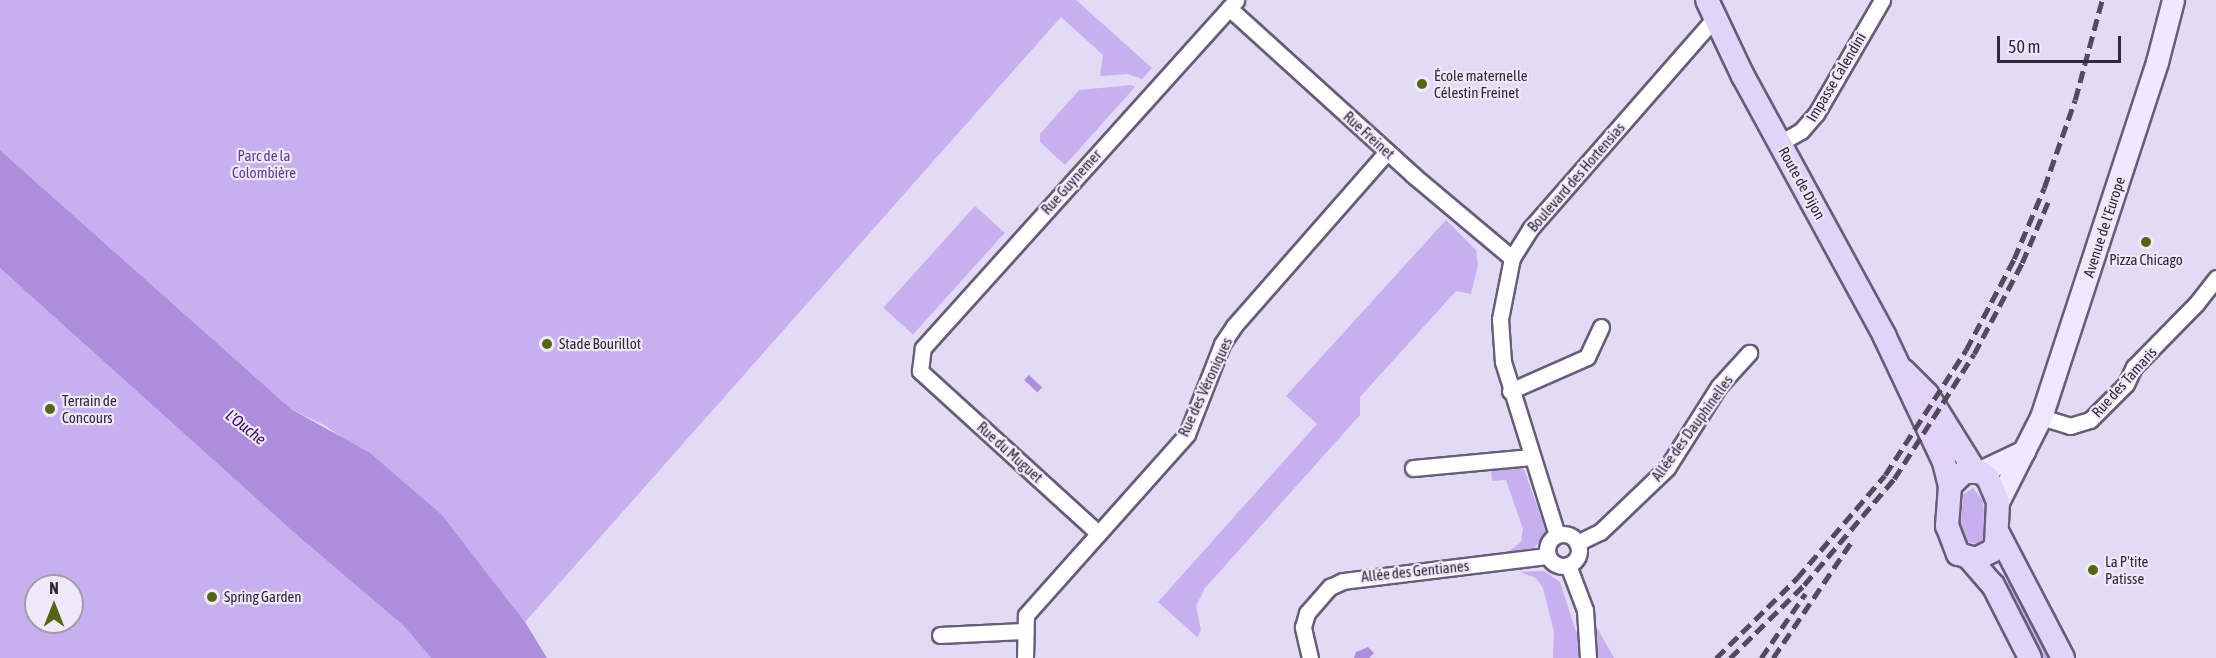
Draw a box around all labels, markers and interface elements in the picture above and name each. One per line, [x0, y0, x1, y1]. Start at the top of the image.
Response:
scale bar [2000, 24, 2124, 62]
street label: Impasse Calendini [1802, 29, 1870, 125]
text: 50 m [2008, 36, 2040, 57]
place label: École maternelle Célestin Freinet [1434, 66, 1528, 101]
marker: École maternelle Célestin Freinet [1415, 77, 1429, 91]
street label: Rue Freinet [1340, 107, 1398, 163]
street label: Boulevard des Hortensias [1524, 119, 1628, 235]
street label: Route de Dijon [1775, 143, 1829, 223]
park label: Parc de la Colombière [232, 146, 296, 181]
street label: Rue Guynemer [1037, 146, 1105, 218]
street label: Avenue de l'Europe [2079, 174, 2129, 280]
marker: Pizza Chicago [2139, 235, 2153, 249]
place label: Pizza Chicago [2109, 251, 2183, 269]
place label: Stade Bourillot [559, 335, 641, 353]
street label: Rue des Véroniques [1174, 335, 1236, 439]
marker: Stade Bourillot [540, 337, 554, 351]
street label: Rue des Tamaris [2088, 343, 2160, 421]
street label: Allée des Dauphinelles [1648, 372, 1736, 484]
place label: Terrain de Concours [62, 391, 117, 426]
marker: Terrain de Concours [43, 402, 57, 416]
water label: L'Ouche [222, 405, 270, 449]
street label: Rue du Muguet [973, 418, 1047, 486]
place label: La P'tite Patisse [2105, 552, 2148, 587]
street label: Allée des Gentianes [1360, 556, 1470, 586]
marker: La P'tite Patisse [2086, 563, 2100, 577]
north arrow [24, 574, 84, 634]
text: N [49, 579, 59, 597]
place label: Spring Garden [224, 588, 302, 606]
marker: Spring Garden [205, 590, 219, 604]

